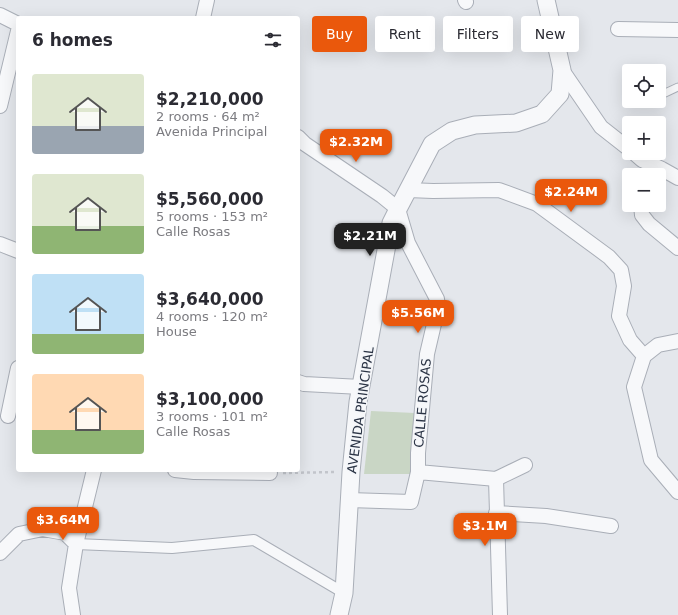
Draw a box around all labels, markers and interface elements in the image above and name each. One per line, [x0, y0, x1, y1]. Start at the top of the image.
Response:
chip: Buy [312, 16, 367, 52]
chip: Rent [375, 16, 435, 52]
chip: Filters [443, 16, 513, 52]
chip: New [521, 16, 579, 52]
icon: filters [262, 29, 284, 51]
text: 6 homes [32, 30, 113, 50]
map controls [622, 64, 666, 212]
button: locate [622, 64, 666, 108]
text: $2,210,000 [156, 89, 264, 109]
icon: home [64, 90, 112, 138]
text: 2 rooms · 64 m² [156, 109, 260, 124]
button: + [622, 116, 666, 160]
text: Avenida Principal [156, 124, 267, 139]
pin: $2.32M [323, 129, 389, 163]
text: $2.32M [329, 134, 383, 149]
button: − [622, 168, 666, 212]
pin: $2.24M [538, 179, 604, 213]
text: $2.24M [544, 184, 598, 199]
text: $5,560,000 [156, 189, 264, 209]
icon: home [64, 190, 112, 238]
text: 5 rooms · 153 m² [156, 209, 268, 224]
pin: $2.21M [337, 223, 403, 257]
text: Calle Rosas [156, 224, 230, 239]
text: $2.21M [343, 228, 397, 243]
text: $3,640,000 [156, 289, 264, 309]
icon: home [64, 290, 112, 338]
pin: $5.56M [385, 300, 451, 334]
text: $5.56M [391, 305, 445, 320]
text: 4 rooms · 120 m² [156, 309, 268, 324]
text: House [156, 324, 197, 339]
street label: AVENIDA PRINCIPAL [344, 345, 377, 475]
street label: CALLE ROSAS [411, 358, 434, 448]
text: $3,100,000 [156, 389, 264, 409]
icon: home [64, 390, 112, 438]
text: 3 rooms · 101 m² [156, 409, 268, 424]
text: Calle Rosas [156, 424, 230, 439]
pin: $3.64M [30, 507, 96, 541]
text: $3.64M [36, 512, 90, 527]
pin: $3.1M [457, 513, 513, 547]
text: $3.1M [462, 518, 508, 533]

